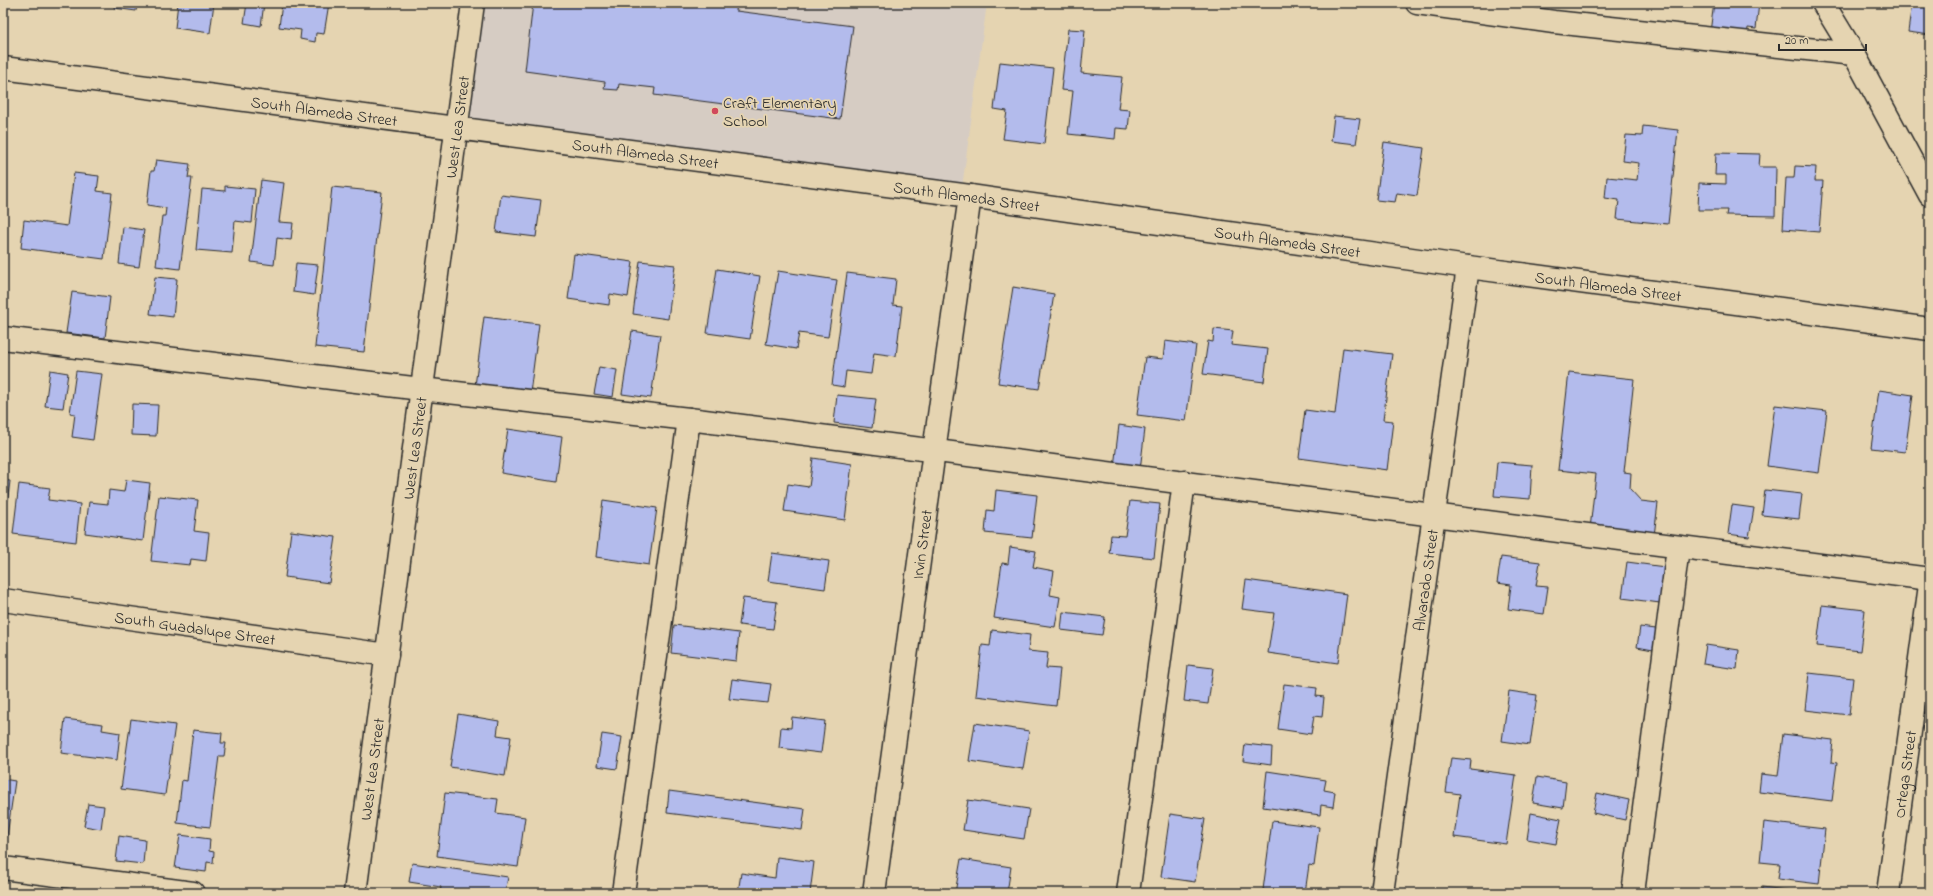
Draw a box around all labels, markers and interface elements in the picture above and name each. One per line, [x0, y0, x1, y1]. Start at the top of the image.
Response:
scale bar [1779, 26, 1866, 52]
text: 20 m [1785, 32, 1808, 50]
street label: West Lea Street [440, 74, 477, 180]
street label: South Alameda Street [249, 91, 399, 134]
place label: Craft Elementary School [723, 92, 837, 134]
marker: Craft Elementary School [710, 106, 720, 116]
street label: South Alameda Street [570, 133, 720, 177]
street label: South Alameda Street [892, 176, 1042, 220]
street label: South Alameda Street [1212, 221, 1362, 266]
street label: South Alameda Street [1533, 266, 1683, 310]
street label: West Lea Street [397, 395, 435, 501]
street label: Irvin Street [907, 508, 940, 581]
street label: Alvarado Street [1408, 527, 1446, 633]
street label: South Guadalupe Street [113, 606, 277, 653]
street label: West Lea Street [355, 716, 392, 822]
street label: Ortega Street [1888, 728, 1924, 820]

